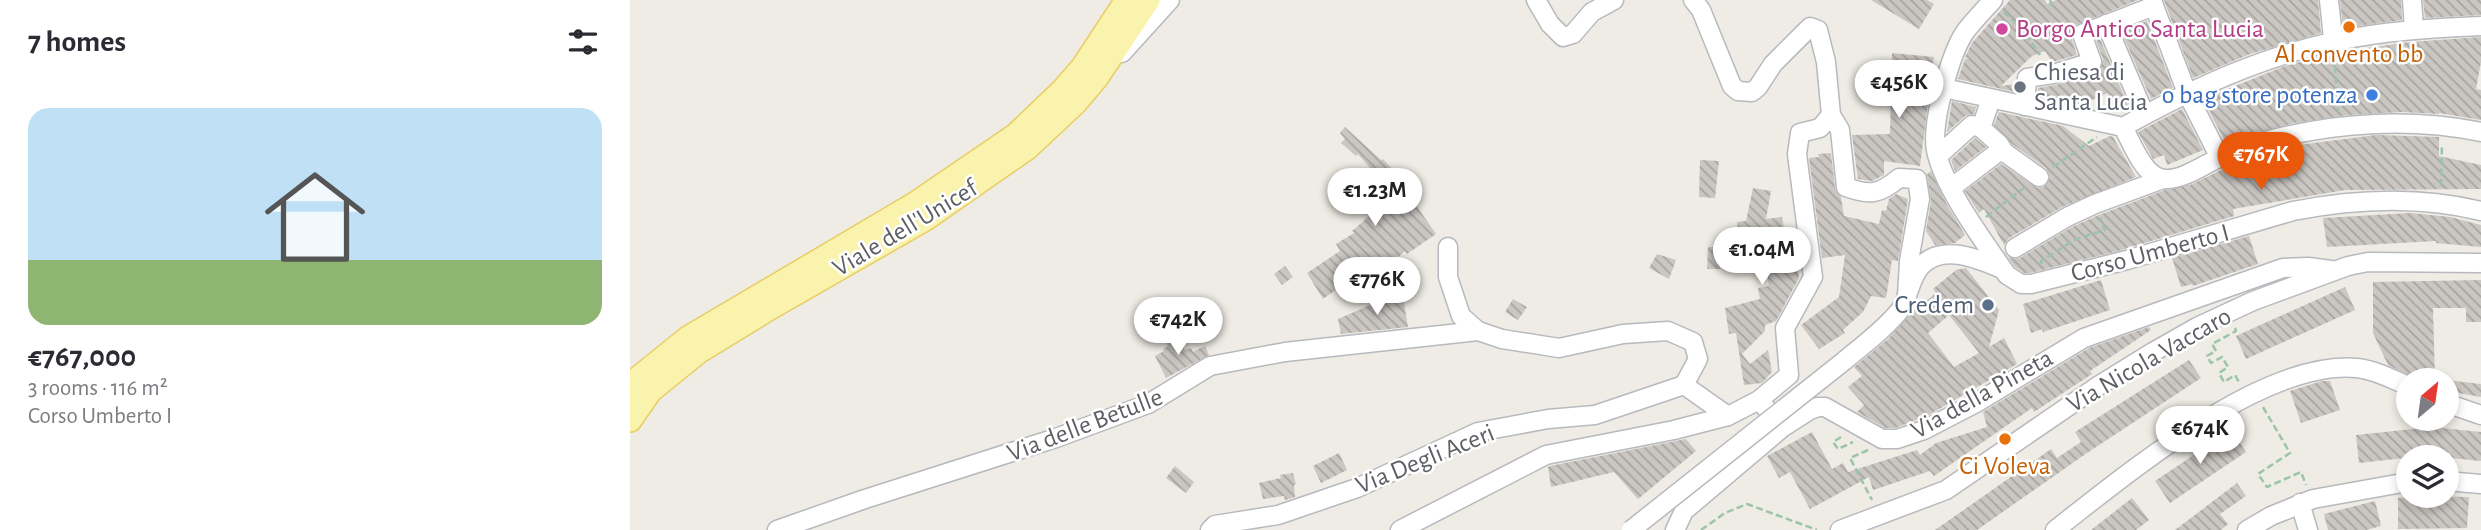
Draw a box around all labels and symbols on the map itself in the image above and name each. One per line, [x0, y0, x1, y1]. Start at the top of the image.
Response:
place label: Borgo Antico Santa Lucia [2016, 16, 2264, 42]
marker: Al convento bb [2341, 19, 2357, 35]
marker: Borgo Antico Santa Lucia [1994, 21, 2010, 37]
place label: Al convento bb [2275, 41, 2423, 67]
place label: Chiesa di Santa Lucia [2034, 59, 2148, 115]
pin: €456K [1850, 60, 1948, 120]
marker: Chiesa di Santa Lucia [2012, 79, 2028, 95]
place label: o bag store potenza [2162, 82, 2358, 108]
marker: o bag store potenza [2364, 87, 2380, 103]
pin: €767K [2212, 132, 2310, 192]
pin: €1.23M [1318, 168, 1432, 228]
street label: Viale dell'Unicef [828, 174, 984, 281]
street label: Corso Umberto I [2068, 219, 2232, 287]
pin: €1.04M [1705, 228, 1819, 287]
pin: €776K [1328, 258, 1426, 317]
place label: Credem [1894, 292, 1974, 318]
marker: Credem [1980, 297, 1996, 313]
pin: €742K [1129, 298, 1227, 357]
street label: Via Nicola Vaccaro [2063, 303, 2235, 417]
street label: Via della Pineta [1907, 344, 2057, 444]
north arrow [2396, 368, 2459, 430]
street label: Via delle Betulle [1004, 383, 1166, 467]
pin: €674K [2151, 406, 2249, 466]
street label: Via Degli Aceri [1352, 419, 1498, 499]
marker: Ci Voleva [1997, 431, 2013, 447]
place label: Ci Voleva [1959, 453, 2051, 479]

